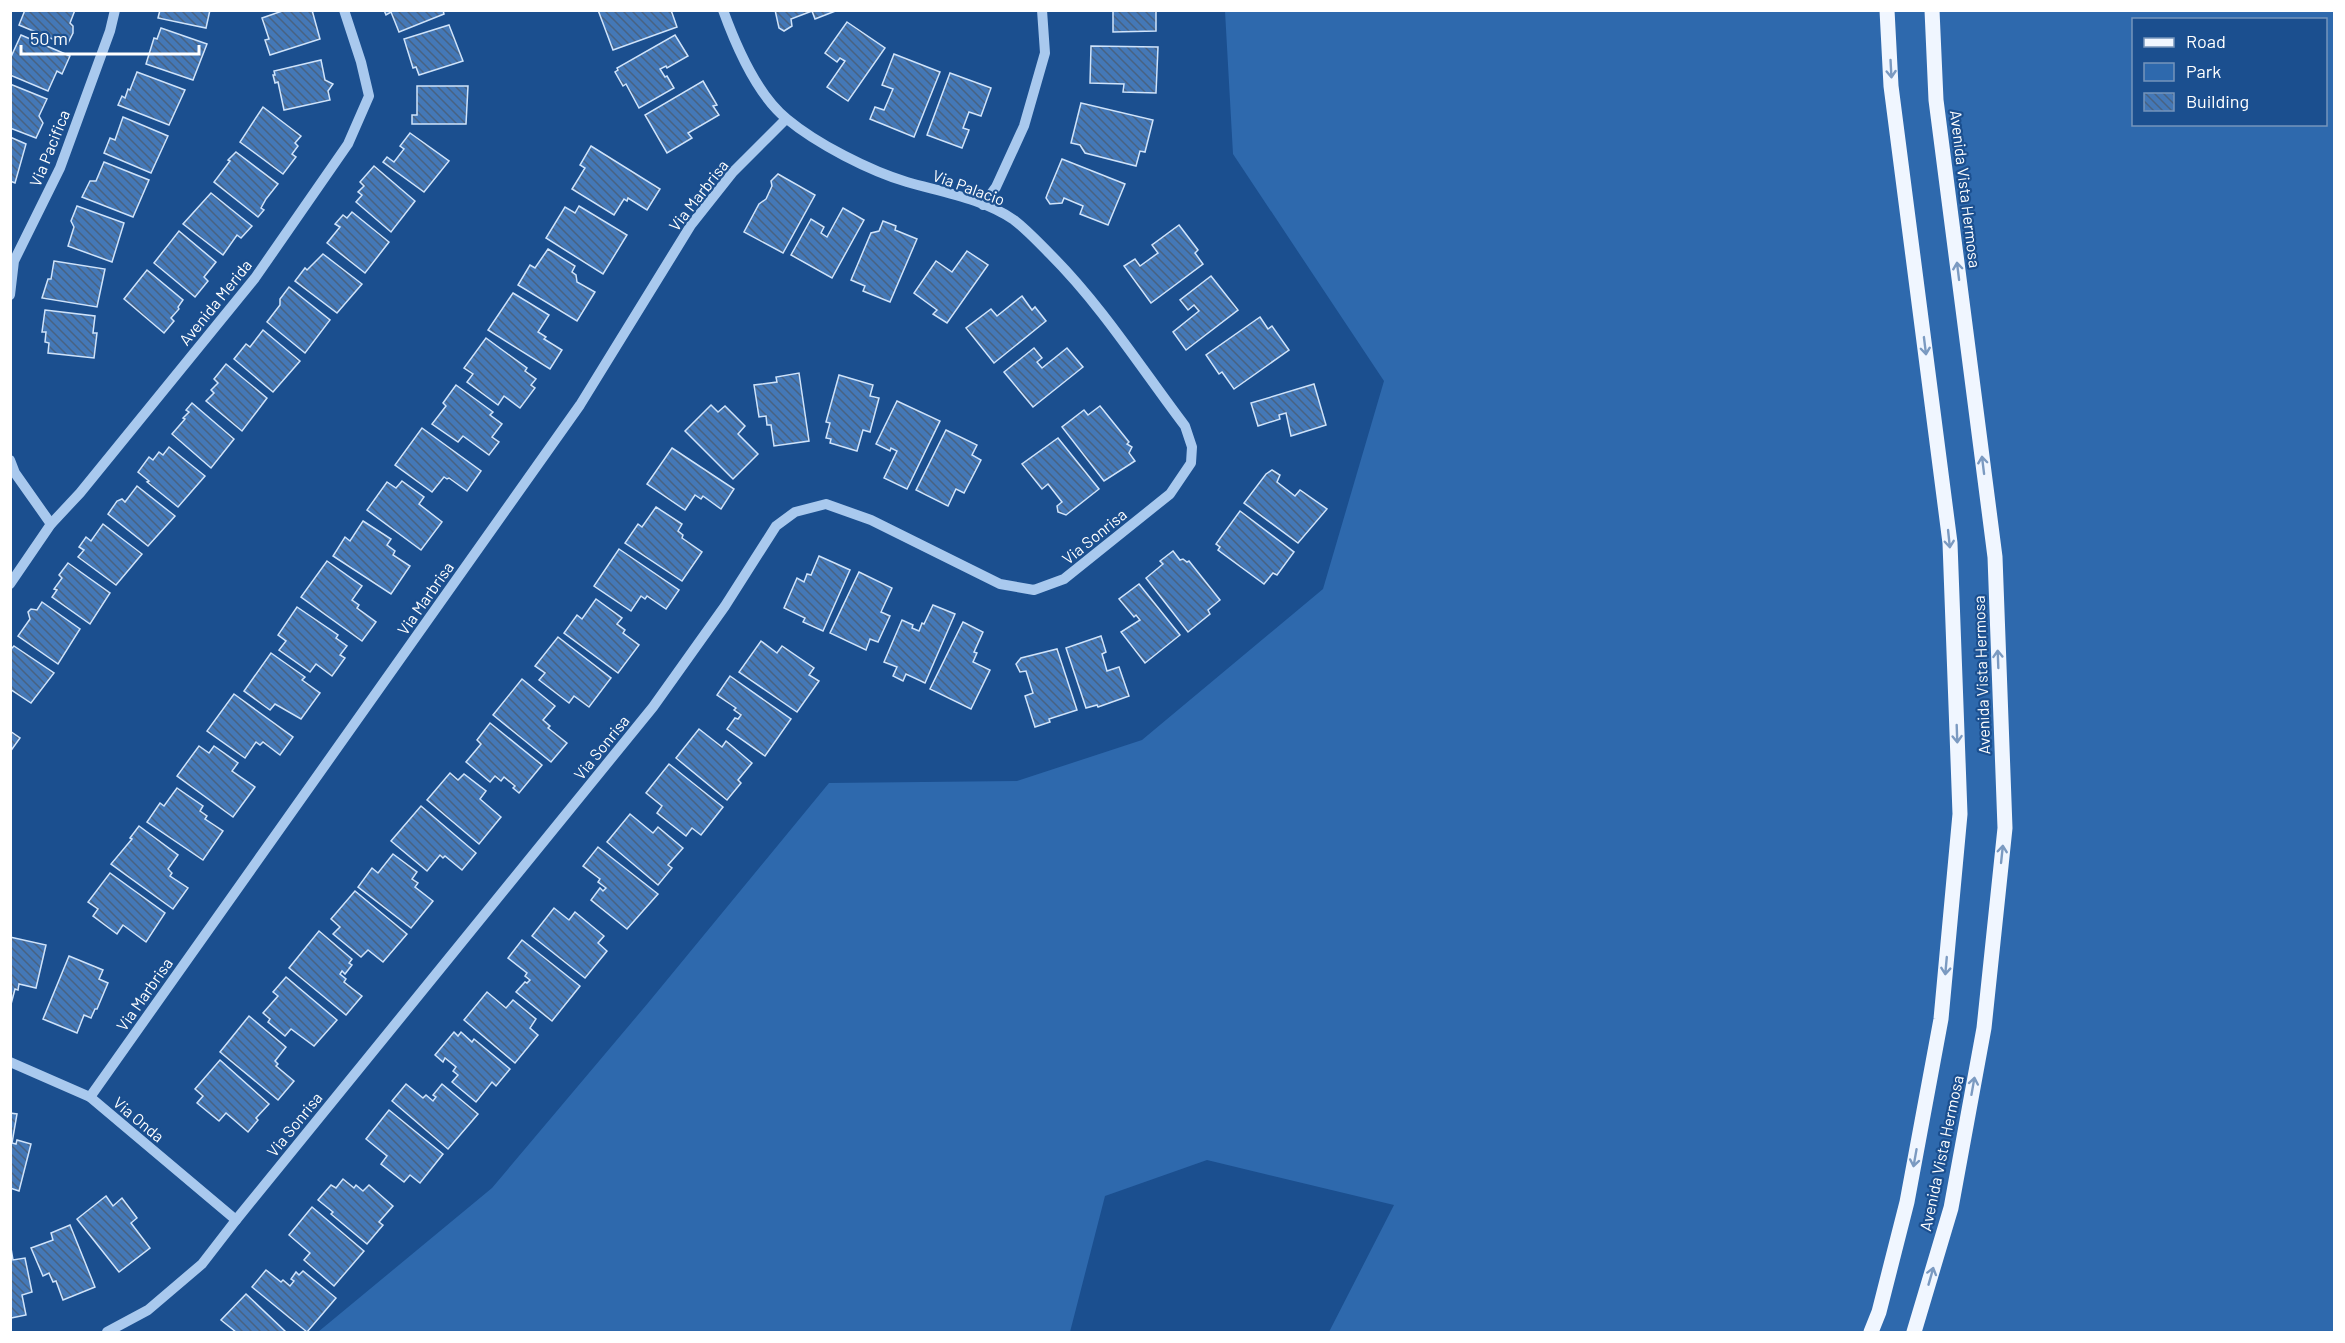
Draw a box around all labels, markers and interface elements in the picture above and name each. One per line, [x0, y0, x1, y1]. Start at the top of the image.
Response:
scale bar [21, 18, 200, 56]
legend [2132, 18, 2327, 126]
text: 50 m [30, 27, 68, 49]
text: Road [2186, 30, 2226, 52]
one-way arrow [1885, 58, 1896, 78]
text: Park [2186, 60, 2221, 82]
text: Building [2186, 90, 2249, 112]
street label: Via Pacifica [25, 107, 73, 189]
street label: Avenida Vista Hermosa [1947, 109, 1985, 269]
street label: Via Marbrisa [664, 156, 732, 234]
street label: Via Palacio [930, 165, 1008, 209]
street label: Avenida Merida [175, 255, 255, 349]
one-way arrow [1953, 262, 1964, 282]
one-way arrow [1919, 335, 1930, 355]
one-way arrow [1977, 455, 1988, 475]
street label: Via Sonrisa [1058, 504, 1130, 568]
one-way arrow [1944, 529, 1955, 549]
street label: Via Marbrisa [393, 558, 457, 638]
street label: Avenida Vista Hermosa [1969, 595, 1993, 755]
one-way arrow [1993, 649, 2004, 669]
street label: Via Sonrisa [569, 711, 633, 783]
one-way arrow [1951, 724, 1962, 744]
one-way arrow [1997, 844, 2008, 864]
street label: Via Marbrisa [112, 954, 176, 1034]
one-way arrow [1940, 955, 1951, 975]
street label: Avenida Vista Hermosa [1915, 1073, 1967, 1233]
one-way arrow [1968, 1077, 1979, 1097]
street label: Via Sonrisa [262, 1088, 326, 1160]
street label: Via Onda [110, 1092, 168, 1146]
one-way arrow [1909, 1148, 1920, 1167]
one-way arrow [1926, 1267, 1937, 1286]

